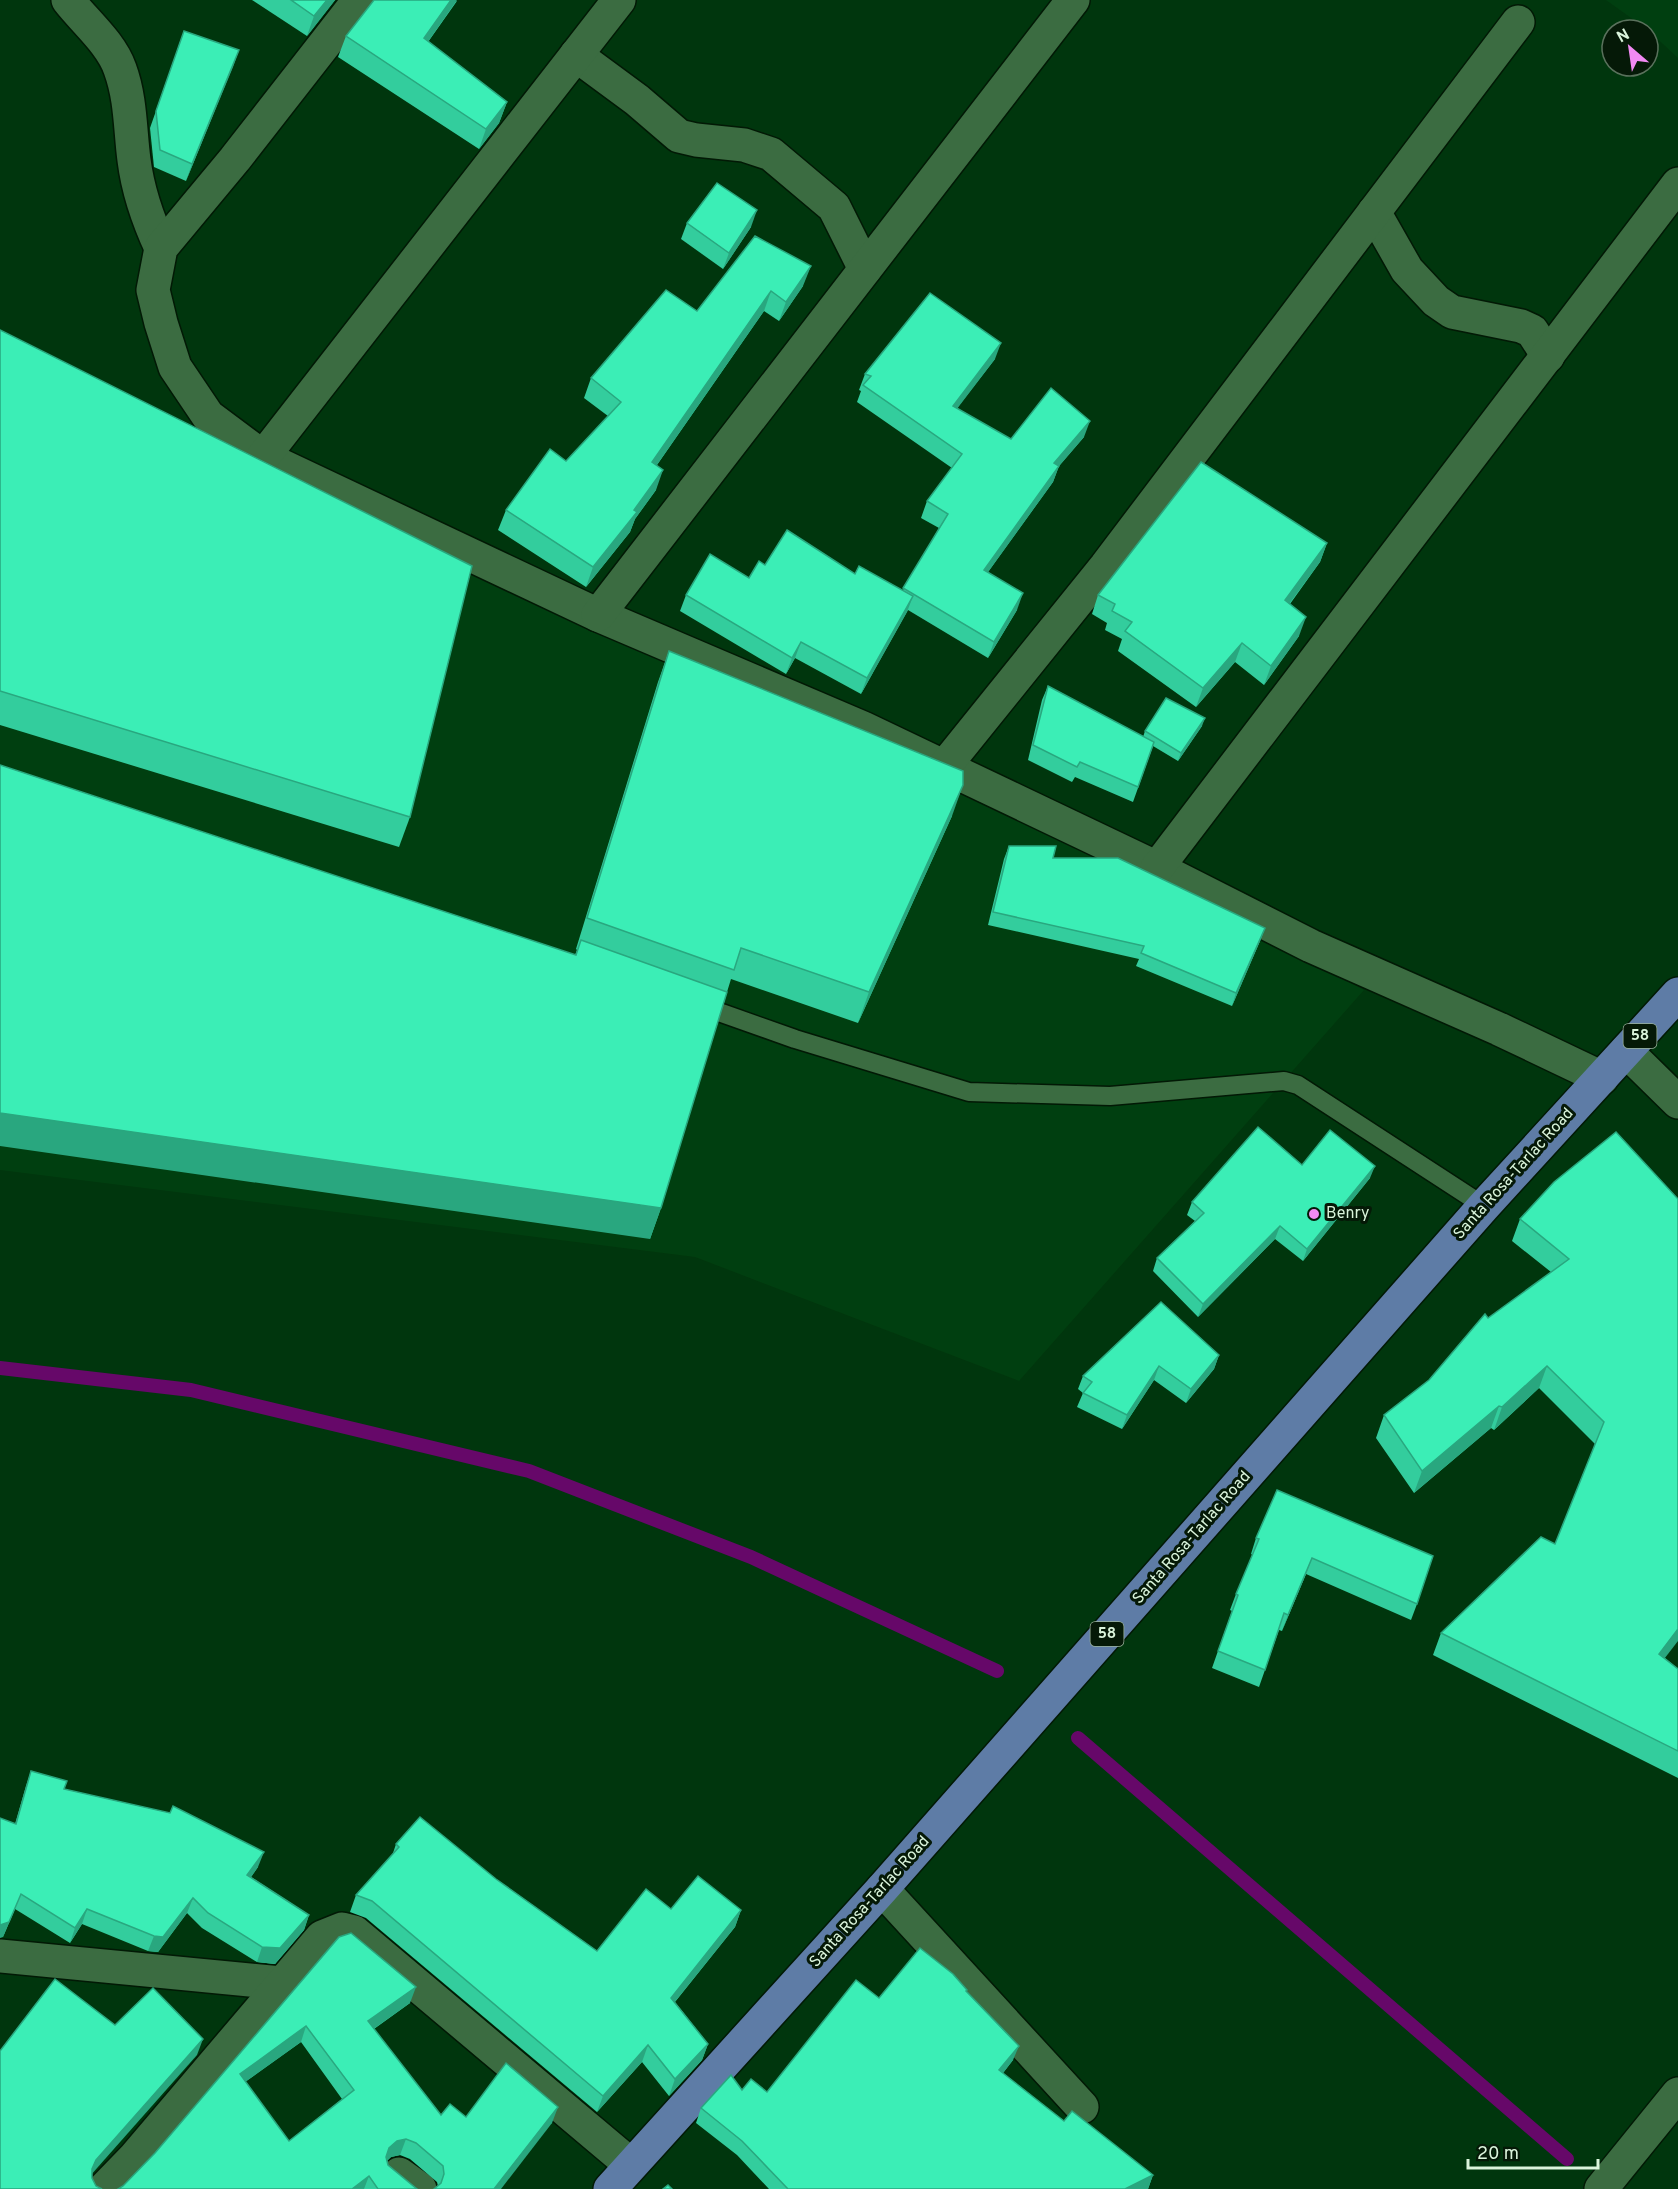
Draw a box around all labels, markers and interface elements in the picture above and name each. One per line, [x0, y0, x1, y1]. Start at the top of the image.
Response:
north arrow [1600, 18, 1660, 78]
text: N [1614, 25, 1634, 48]
road number: 58 [1624, 1024, 1656, 1048]
street label: Santa Rosa-Tarlac Road [1450, 1104, 1578, 1244]
place label: Benry [1326, 1204, 1369, 1224]
marker: Benry [1307, 1207, 1321, 1221]
street label: Santa Rosa-Tarlac Road [1129, 1467, 1255, 1609]
road number: 58 [1090, 1622, 1124, 1646]
street label: Santa Rosa-Tarlac Road [806, 1832, 934, 1972]
scale bar [1468, 2132, 1598, 2170]
text: 20 m [1477, 2143, 1519, 2166]

